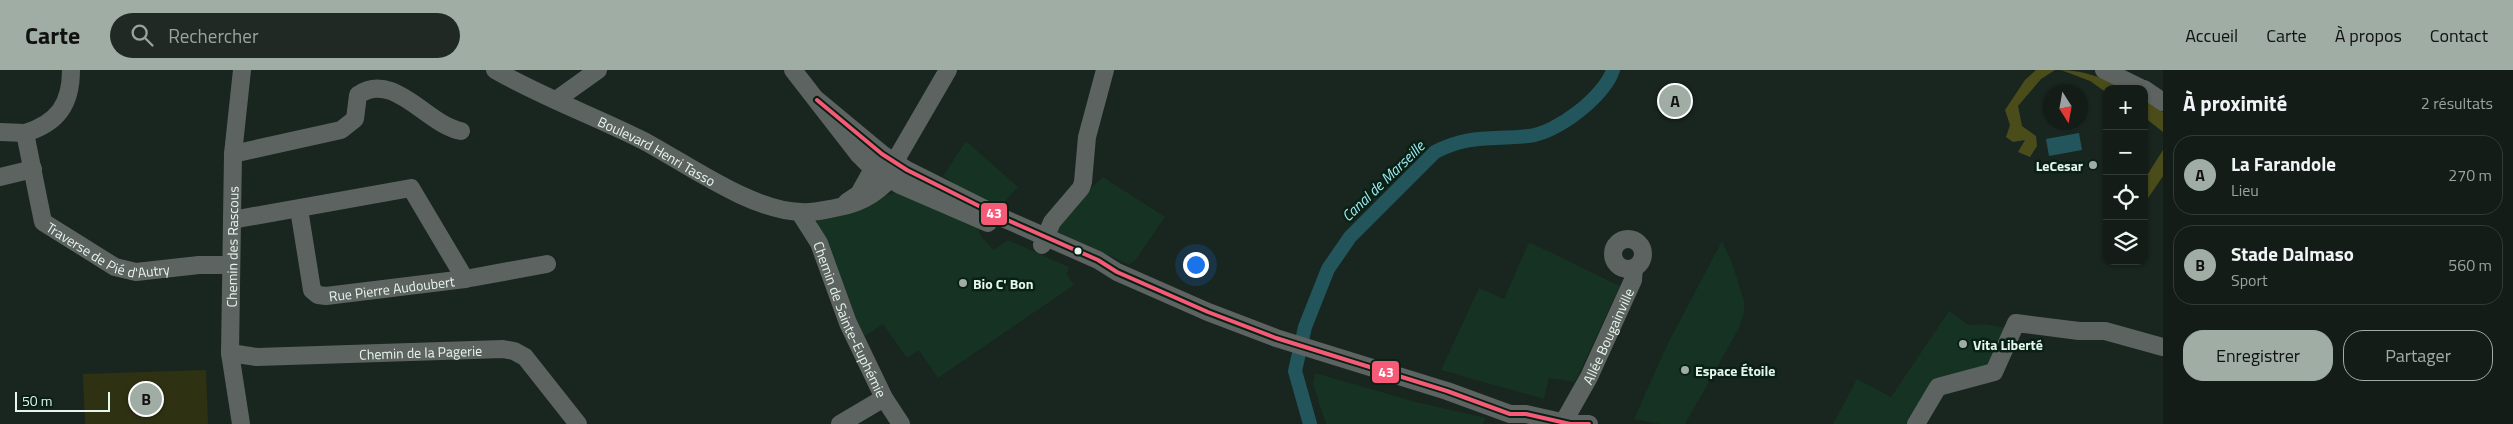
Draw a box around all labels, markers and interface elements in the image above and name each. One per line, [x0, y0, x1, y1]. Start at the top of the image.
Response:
search box [110, 13, 460, 58]
text: Carte [25, 17, 80, 53]
icon: search [128, 21, 156, 49]
text: Rechercher [168, 21, 258, 50]
text: Accueil [2185, 22, 2238, 49]
text: Carte [2266, 22, 2307, 49]
text: À propos [2335, 22, 2402, 49]
text: Contact [2430, 22, 2488, 49]
pin: A [1659, 82, 1691, 120]
north arrow [2043, 85, 2088, 130]
map controls [2103, 85, 2148, 265]
button: + [2103, 85, 2148, 130]
text: À proximité [2183, 87, 2287, 119]
text: 2 résultats [2421, 91, 2493, 115]
street label: Boulevard Henri Tasso [595, 110, 720, 191]
button: − [2103, 130, 2148, 175]
water label: Canal de Marseille [1336, 135, 1431, 227]
text: La Farandole [2231, 149, 2336, 178]
place label: LeCesar [2036, 155, 2083, 176]
marker: LeCesar [2087, 159, 2099, 171]
text: A [2195, 163, 2205, 187]
text: 270 m [2448, 163, 2492, 187]
button: locate [2103, 175, 2148, 220]
text: Lieu [2231, 178, 2259, 202]
street label: Chemin des Rascous [220, 186, 243, 308]
line badge: 43 [980, 202, 1008, 226]
text: 43 [986, 202, 1002, 223]
street label: Traverse de Pié d'Autry [42, 216, 171, 283]
button: layers [2103, 220, 2148, 265]
street label: Chemin de Sainte-Euphémie [809, 238, 893, 401]
text: Stade Dalmaso [2231, 239, 2354, 268]
unlabelled marker [1073, 246, 1083, 256]
your location [1183, 252, 1209, 278]
text: B [2195, 253, 2205, 277]
text: 560 m [2448, 253, 2492, 277]
text: Sport [2231, 268, 2268, 292]
street label: Rue Pierre Audoubert [327, 270, 456, 306]
place label: Bio C' Bon [973, 273, 1033, 294]
marker: Bio C' Bon [957, 277, 969, 289]
street label: Allée Bougainville [1577, 284, 1639, 388]
button: Enregistrer [2183, 330, 2333, 381]
button: Partager [2343, 330, 2493, 381]
place label: Vita Liberté [1973, 334, 2043, 355]
marker: Vita Liberté [1957, 338, 1969, 350]
street label: Chemin de la Pagerie [359, 339, 482, 364]
line badge: 43 [1371, 360, 1400, 384]
place label: Espace Étoile [1695, 360, 1775, 381]
text: 43 [1378, 361, 1394, 382]
marker: Espace Étoile [1679, 364, 1691, 376]
pin: B [130, 380, 162, 418]
scale bar [15, 389, 110, 412]
text: 50 m [22, 390, 52, 411]

